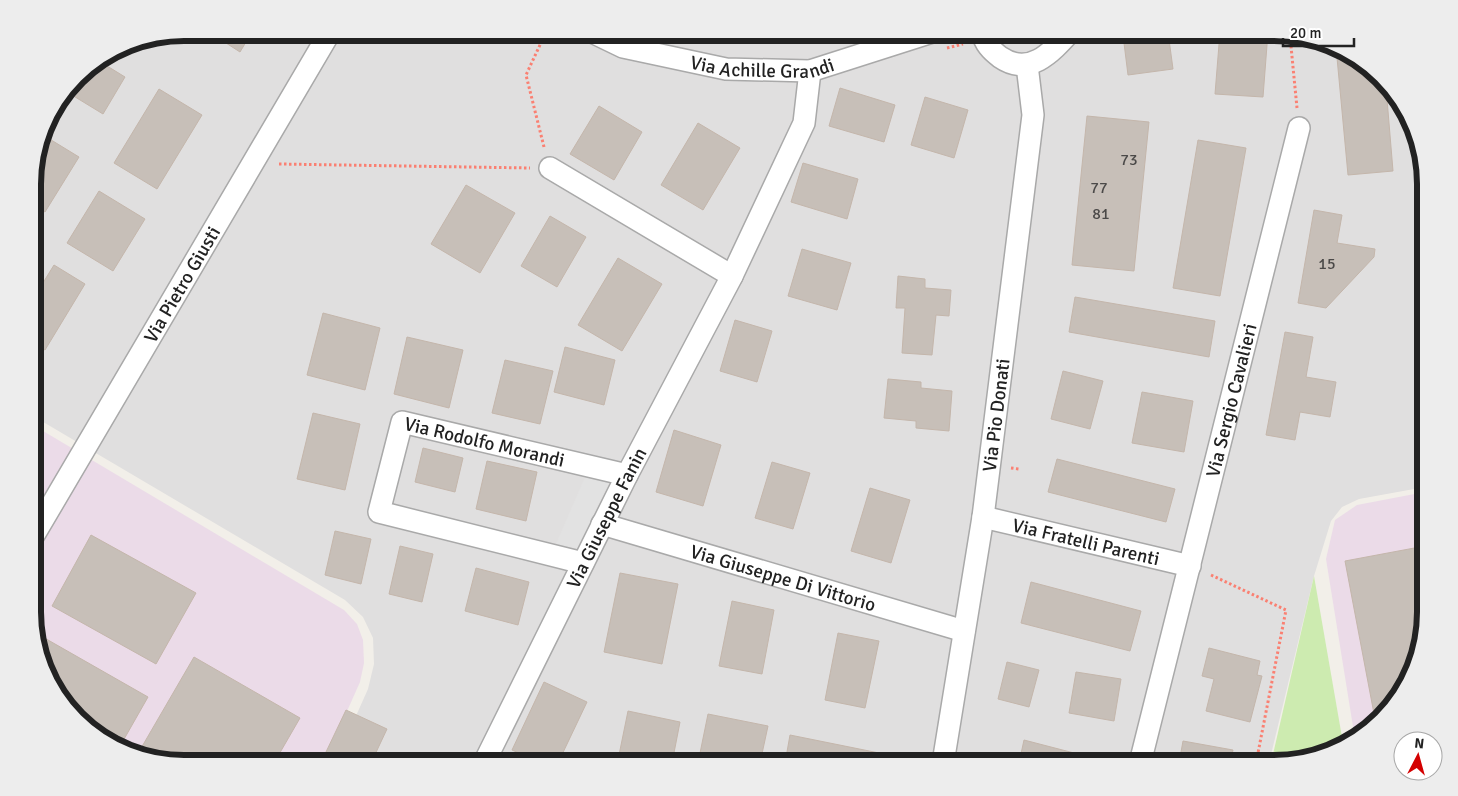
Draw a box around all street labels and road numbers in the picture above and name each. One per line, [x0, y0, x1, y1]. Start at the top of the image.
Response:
street label: Via Achille Grandi [688, 51, 837, 84]
street label: Via Pietro Giusti [139, 222, 226, 347]
street label: Via Sergio Cavalieri [1201, 321, 1263, 480]
street label: Via Pio Donati [978, 357, 1016, 473]
street label: Via Rodolfo Morandi [402, 412, 567, 473]
street label: Via Giuseppe Fanin [562, 444, 652, 592]
street label: Via Fratelli Parenti [1010, 513, 1162, 571]
street label: Via Giuseppe Di Vittorio [687, 540, 879, 617]

